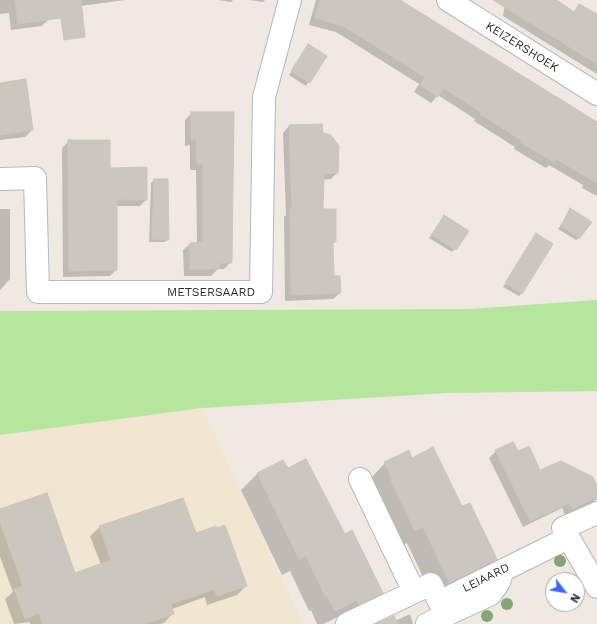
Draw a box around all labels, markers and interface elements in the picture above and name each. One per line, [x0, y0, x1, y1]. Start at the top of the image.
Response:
street label: KEIZERSHOEK [483, 19, 561, 75]
street label: METSERSAARD [167, 285, 255, 299]
street label: LEIAARD [460, 560, 512, 596]
north arrow [545, 572, 585, 612]
text: N [567, 591, 583, 605]

